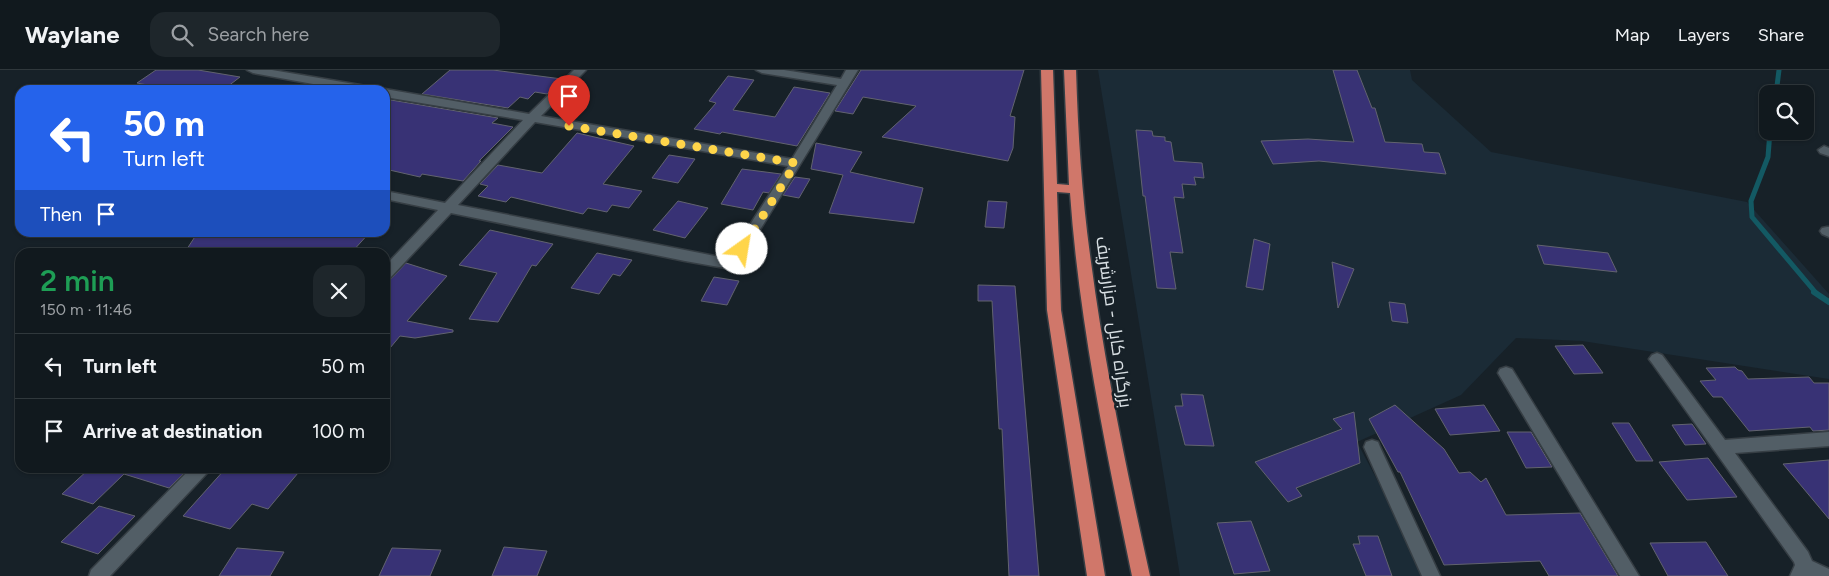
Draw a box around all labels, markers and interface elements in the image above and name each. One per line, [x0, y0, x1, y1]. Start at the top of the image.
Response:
search box [150, 12, 500, 57]
text: Waylane [25, 20, 120, 49]
icon: search [168, 21, 196, 49]
text: Search here [208, 23, 309, 46]
text: Map [1615, 24, 1650, 46]
text: Layers [1678, 24, 1730, 46]
text: Share [1758, 24, 1804, 46]
pin [548, 75, 590, 126]
icon: arrive [555, 82, 583, 110]
map controls [1759, 85, 1814, 140]
button: search [1759, 85, 1814, 140]
text: 50 m [123, 103, 205, 145]
icon: left [40, 105, 105, 170]
text: Turn left [123, 145, 205, 172]
icon: arrive [92, 200, 120, 228]
text: Then [40, 203, 82, 226]
position arrow [715, 222, 767, 274]
street label: بزرگراه کابل - مزارشریف [1091, 235, 1137, 409]
text: 2 min [40, 262, 115, 299]
button: close [313, 265, 365, 317]
text: 150 m · 11:46 [40, 300, 132, 319]
icon: left [40, 352, 68, 380]
text: Turn left [83, 355, 157, 378]
text: 50 m [321, 355, 365, 378]
icon: arrive [40, 417, 68, 445]
text: Arrive at destination [83, 420, 262, 443]
text: 100 m [312, 420, 365, 443]

